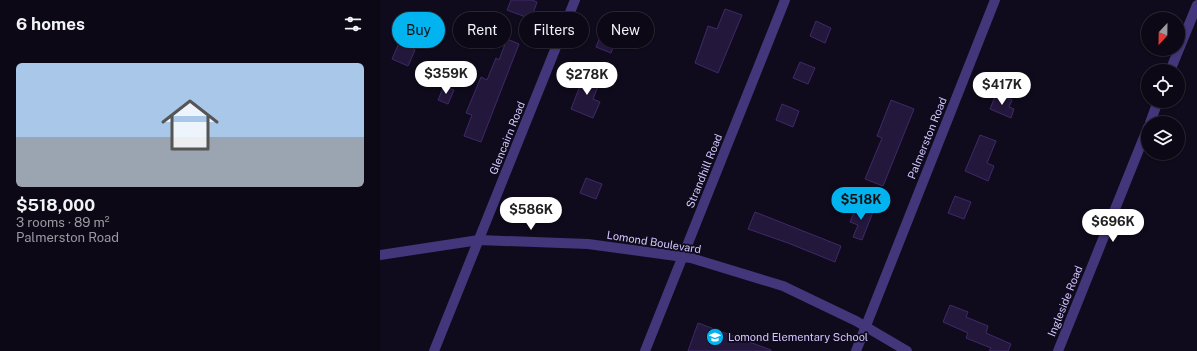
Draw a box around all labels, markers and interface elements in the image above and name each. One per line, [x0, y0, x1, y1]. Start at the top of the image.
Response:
chip: Buy [392, 12, 445, 48]
chip: Rent [453, 12, 511, 48]
chip: Filters [519, 12, 589, 48]
chip: New [597, 12, 654, 48]
north arrow [1141, 12, 1185, 56]
map controls [1141, 12, 1185, 160]
icon: filters [342, 13, 364, 35]
text: 6 homes [16, 14, 85, 34]
pin: $359K [418, 61, 474, 95]
pin: $278K [559, 62, 615, 96]
button: locate [1141, 64, 1185, 108]
text: $359K [424, 66, 468, 81]
text: $278K [565, 67, 609, 82]
pin: $417K [974, 72, 1030, 106]
text: $417K [982, 77, 1022, 92]
icon: home [154, 89, 226, 161]
street label: Palmerston Road [905, 95, 949, 181]
street label: Glencairn Road [487, 100, 527, 176]
button: layers [1141, 116, 1185, 160]
street label: Strandhill Road [684, 132, 724, 210]
pin: $518K [833, 187, 889, 221]
text: $518K [840, 192, 882, 207]
text: $518,000 [16, 195, 95, 215]
pin: $586K [503, 197, 559, 231]
text: $586K [509, 202, 553, 217]
pin: $696K [1085, 209, 1141, 243]
text: $696K [1091, 214, 1135, 229]
text: 3 rooms · 89 m² [16, 215, 110, 230]
street label: Lomond Boulevard [606, 229, 702, 255]
text: Palmerston Road [16, 230, 119, 245]
street label: Ingleside Road [1045, 264, 1085, 338]
school or university icon: Lomond Elementary School [705, 327, 725, 347]
place label: Lomond Elementary School [728, 331, 868, 343]

